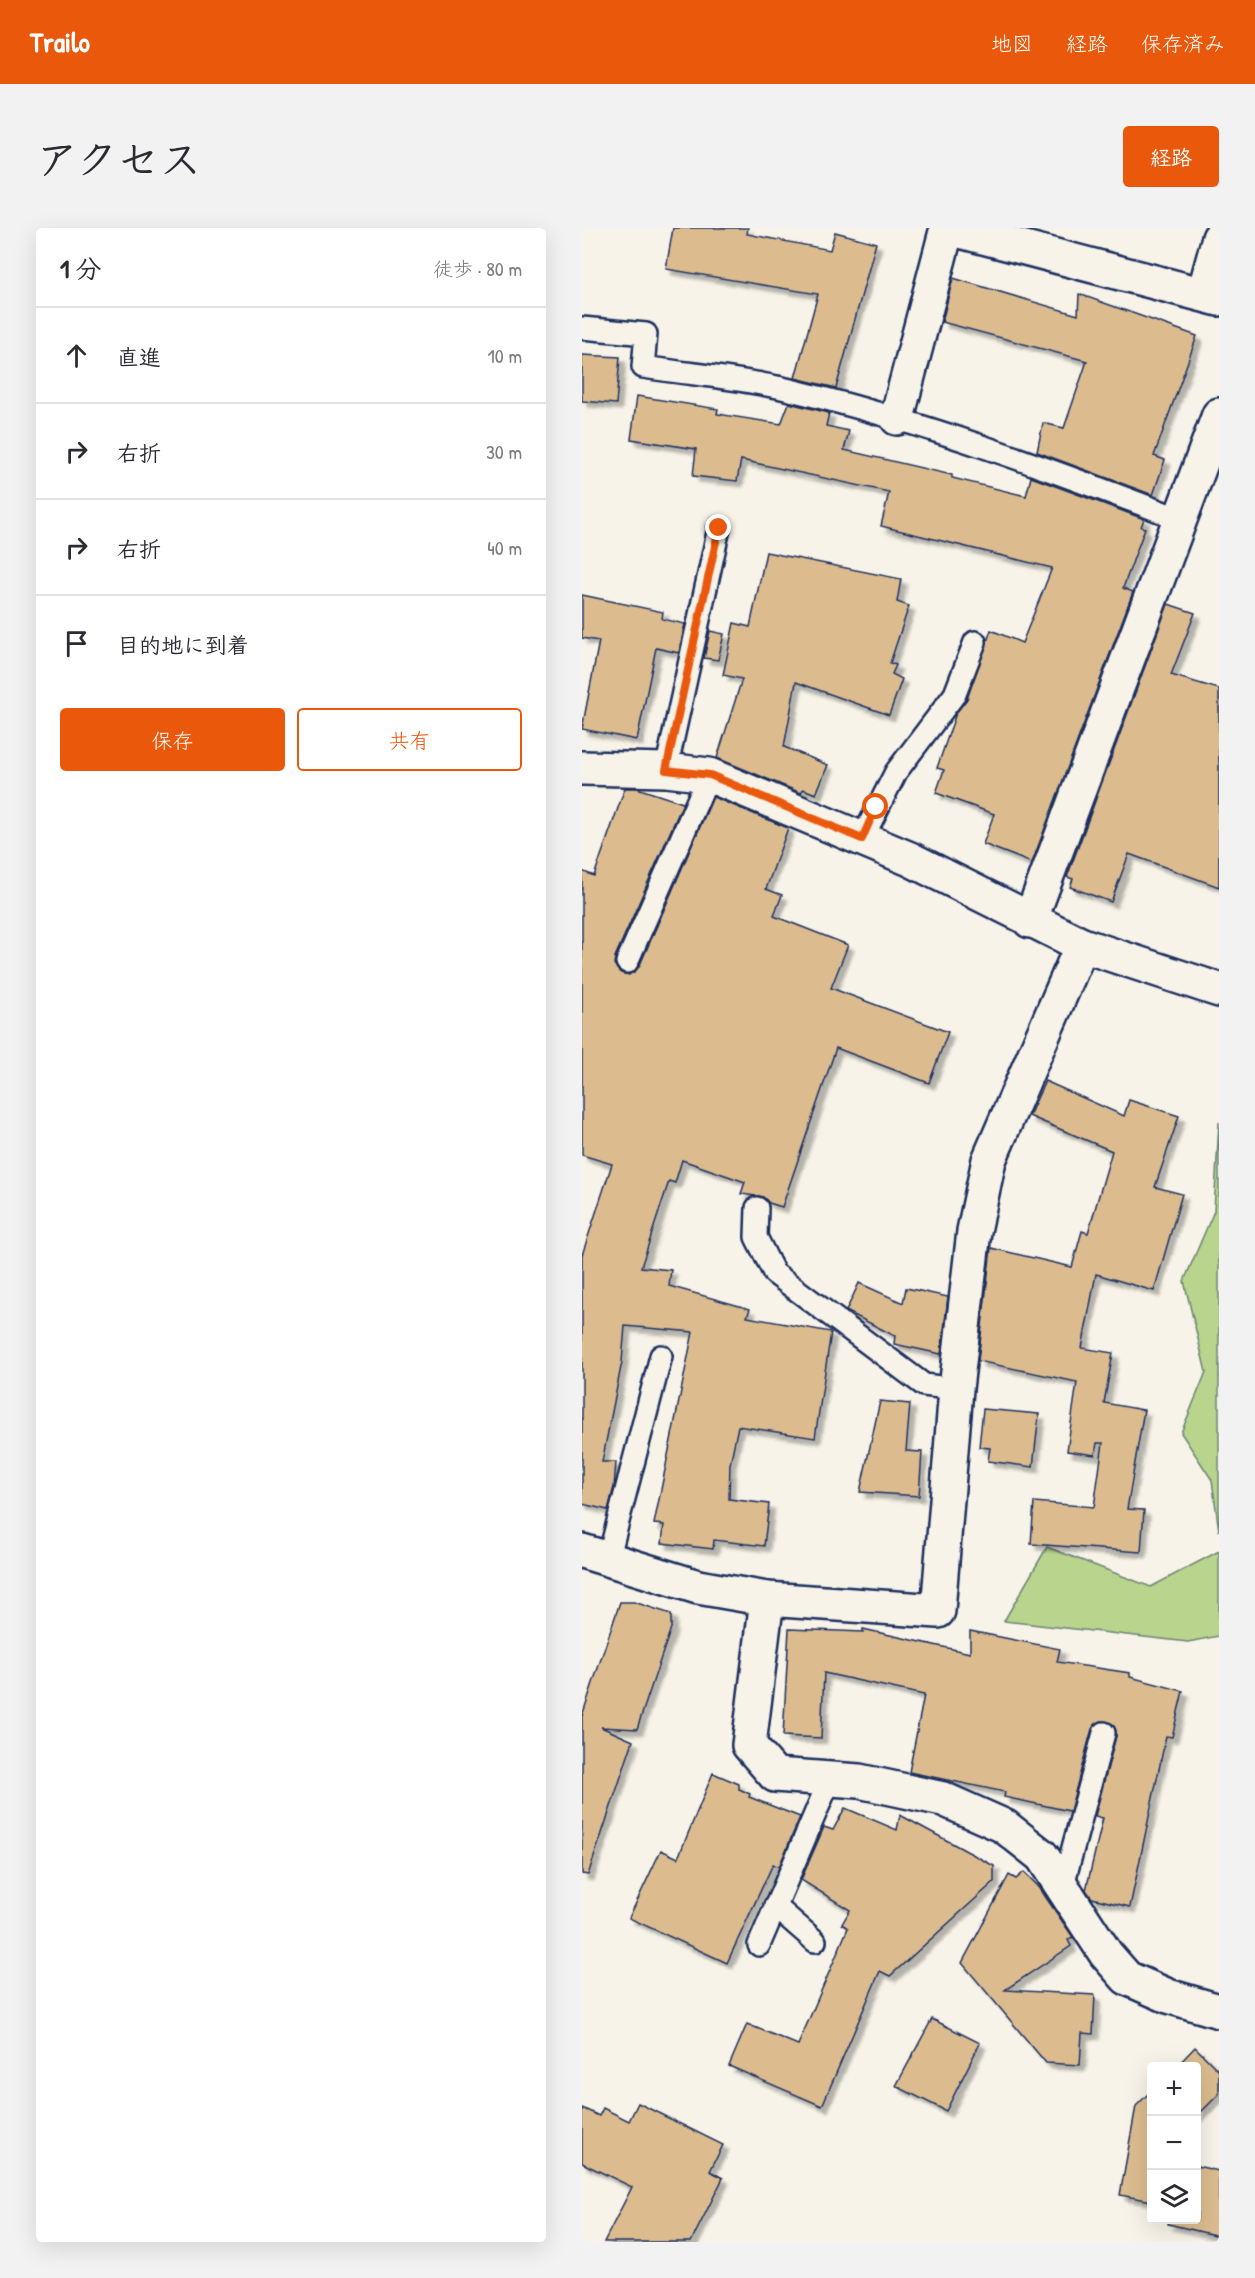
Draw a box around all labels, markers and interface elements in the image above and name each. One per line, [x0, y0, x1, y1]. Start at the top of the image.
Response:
text: Trailo [30, 23, 90, 61]
text: 地図 [991, 29, 1033, 58]
text: 経路 [1066, 29, 1108, 58]
text: 保存済み [1141, 29, 1225, 58]
button: 経路 [1123, 126, 1219, 187]
text: アクセス [36, 130, 201, 187]
text: 1 分 [60, 251, 101, 286]
text: 徒歩 · 80 m [433, 255, 522, 282]
icon: ahead [60, 339, 93, 372]
text: 直進 [117, 342, 161, 372]
text: 10 m [488, 342, 522, 369]
icon: right [60, 435, 93, 468]
text: 右折 [117, 438, 161, 468]
text: 30 m [486, 438, 522, 465]
route end [705, 514, 731, 540]
icon: right [60, 531, 93, 564]
text: 右折 [117, 534, 161, 564]
text: 40 m [487, 534, 522, 561]
icon: arrive [60, 627, 93, 660]
text: 目的地に到着 [117, 630, 249, 660]
button: 保存 [60, 708, 285, 771]
button: 共有 [297, 708, 522, 771]
route start [862, 793, 888, 819]
map controls [1147, 2062, 1201, 2224]
button: + [1147, 2062, 1201, 2116]
button: − [1147, 2116, 1201, 2170]
button: layers [1147, 2170, 1201, 2224]

